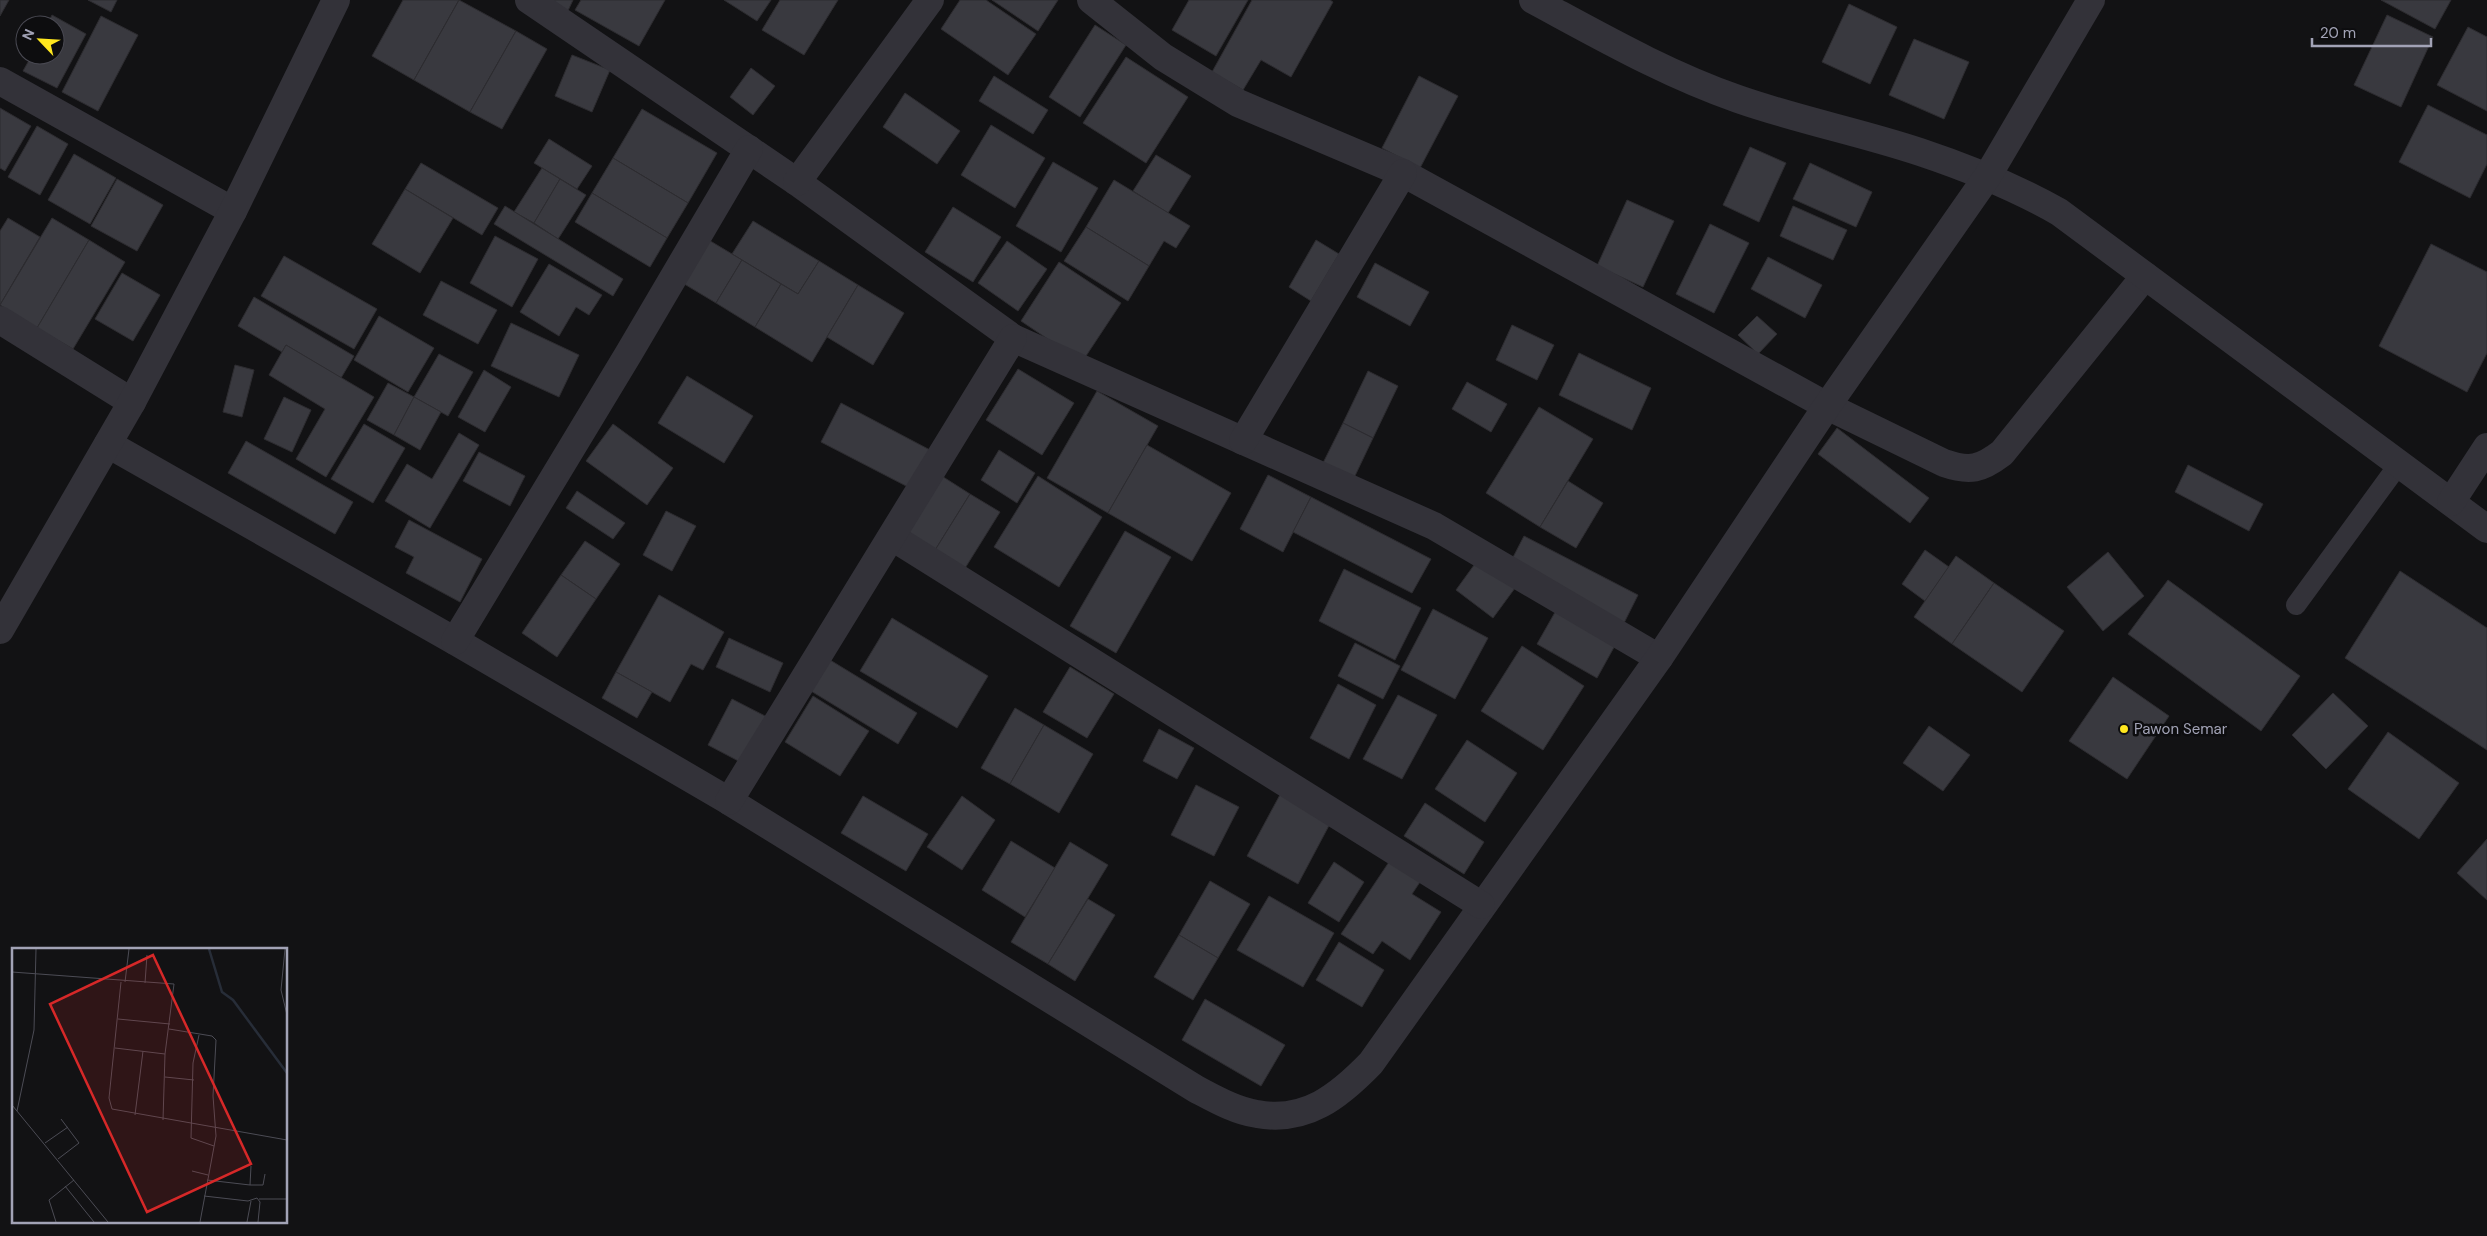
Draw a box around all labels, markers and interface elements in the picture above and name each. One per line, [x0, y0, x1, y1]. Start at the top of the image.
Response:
north arrow [15, 15, 65, 65]
scale bar [2312, 15, 2431, 47]
text: 20 m [2320, 23, 2356, 43]
text: N [18, 26, 39, 43]
place label: Pawon Semar [2134, 719, 2228, 739]
marker: Pawon Semar [2118, 723, 2130, 735]
inset map [12, 948, 288, 1224]

